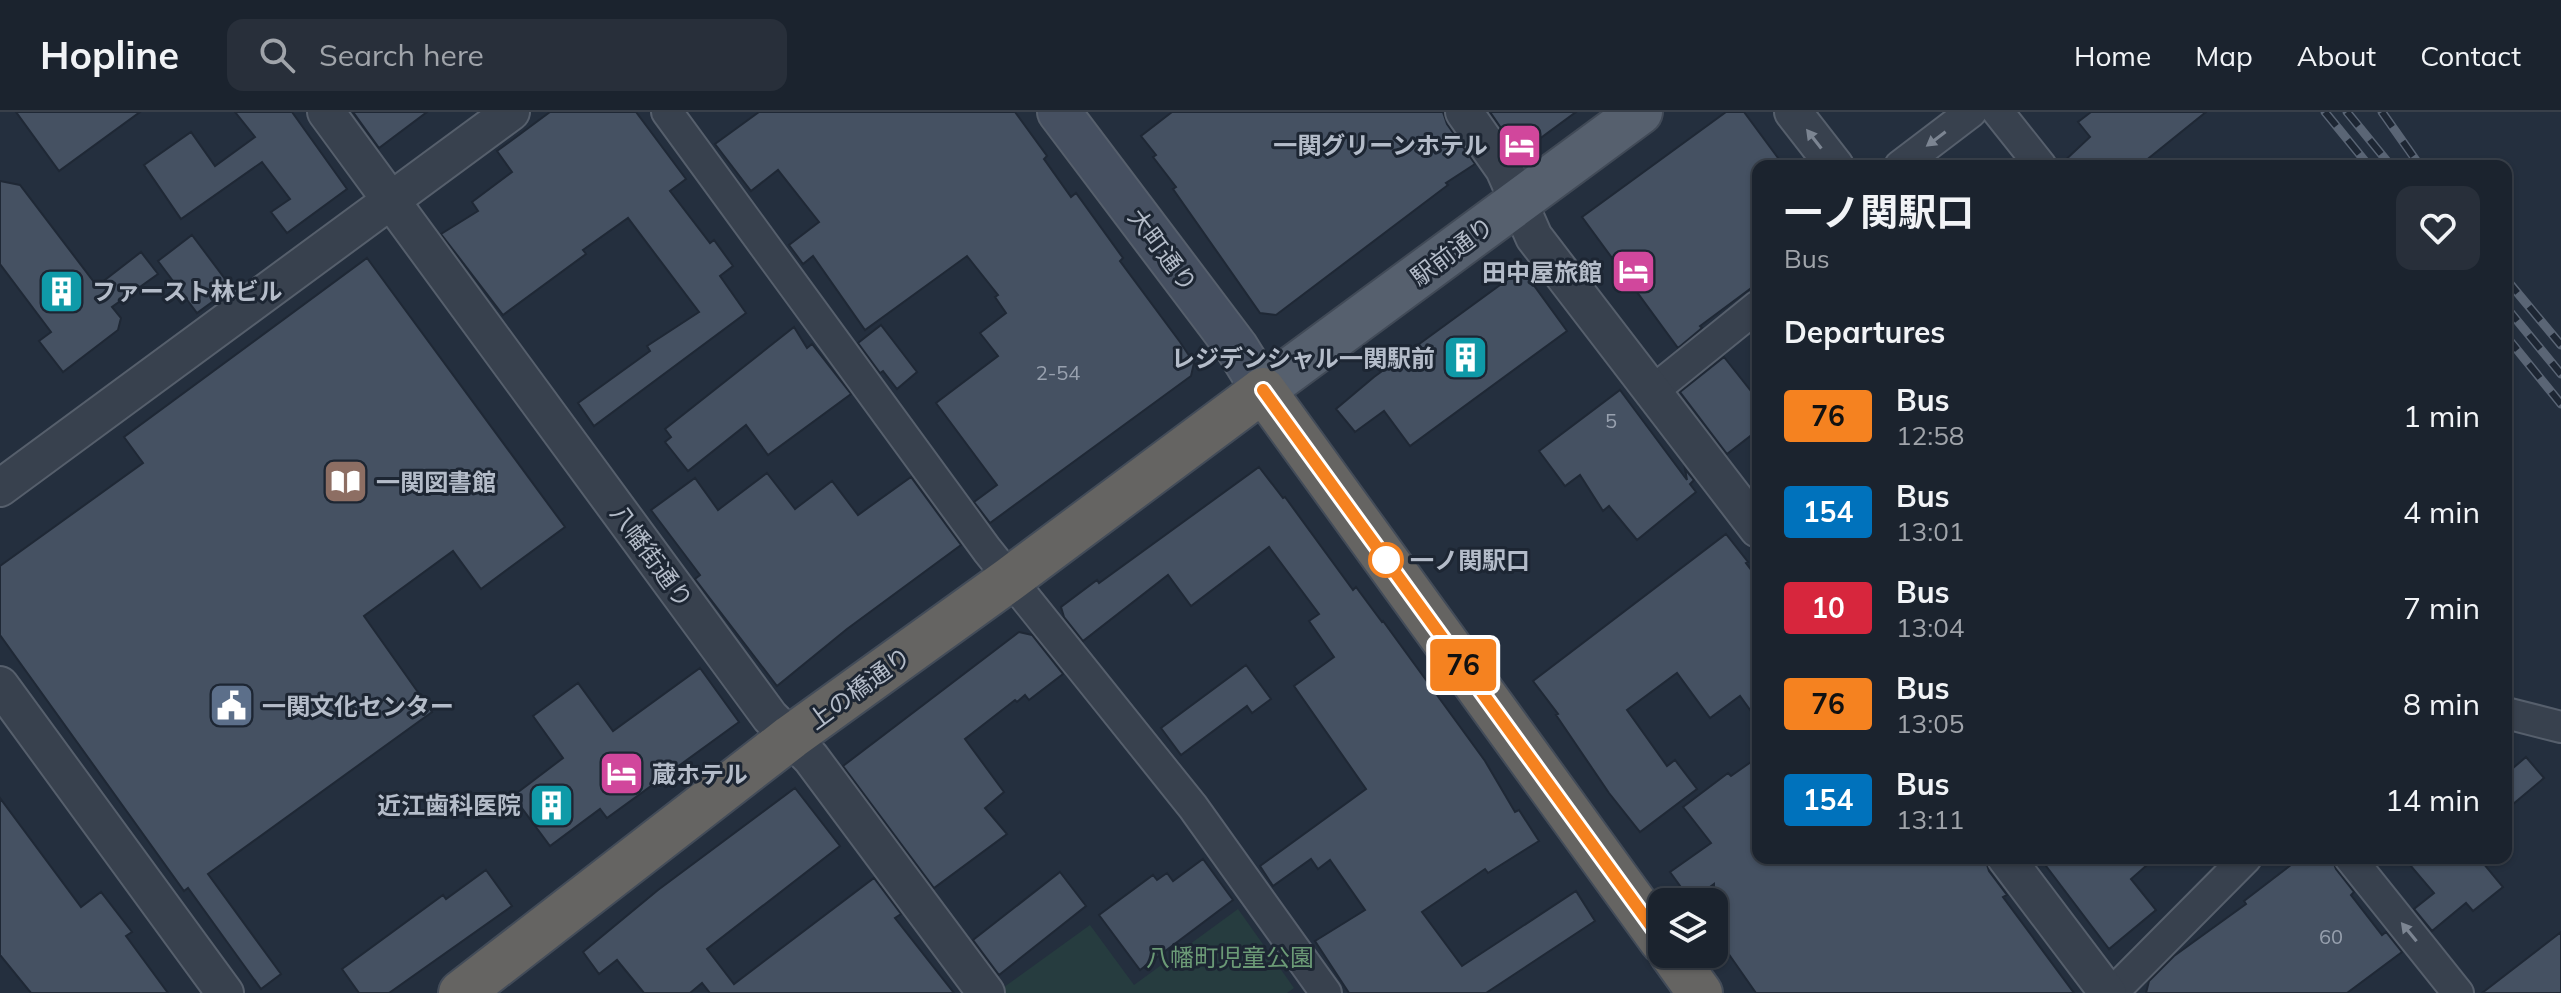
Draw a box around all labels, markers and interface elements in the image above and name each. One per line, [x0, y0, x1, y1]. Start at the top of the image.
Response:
search box [227, 19, 787, 91]
text: Hopline [40, 31, 179, 79]
icon: search [255, 33, 299, 77]
text: Search here [319, 36, 484, 74]
text: Home [2074, 38, 2151, 73]
text: Map [2195, 38, 2253, 73]
text: About [2297, 38, 2376, 73]
text: Contact [2420, 38, 2521, 73]
hotel icon: 一関グリーンホテル [1495, 121, 1543, 169]
one-way arrow [1807, 129, 1823, 149]
place label: 一関グリーンホテル [1273, 130, 1488, 160]
one-way arrow [1925, 131, 1947, 147]
button: heart [2396, 186, 2480, 270]
text: 一ノ関駅口 [1784, 188, 1974, 236]
street label: 大町通り [1122, 203, 1204, 297]
street label: 駅前通り [1405, 210, 1499, 292]
text: Bus [1784, 242, 1830, 275]
hotel icon: 田中屋旅館 [1609, 248, 1657, 296]
place label: 田中屋旅館 [1482, 257, 1602, 287]
building icon: ファースト林ビル [37, 267, 85, 315]
place label: ファースト林ビル [92, 276, 283, 306]
text: Departures [1784, 313, 1945, 351]
building icon: レジデンシャル一関駅前 [1442, 334, 1490, 382]
place label: レジデンシャル一関駅前 [1171, 343, 1435, 373]
house number: 2-54 [1036, 360, 1080, 385]
text: Bus [1896, 381, 1950, 419]
text: 1 min [2403, 397, 2480, 435]
text: 76 [1811, 398, 1845, 433]
house number: 5 [1605, 408, 1617, 433]
text: 12:58 [1896, 419, 1964, 452]
library icon: 一関図書館 [321, 458, 369, 506]
place label: 一関図書館 [376, 467, 496, 497]
text: Bus [1896, 477, 1950, 515]
text: 4 min [2403, 493, 2480, 531]
text: 154 [1803, 494, 1853, 529]
street label: 八幡街通り [605, 499, 699, 613]
text: 13:01 [1896, 515, 1964, 548]
marker: 一ノ関駅口 [1369, 543, 1403, 577]
place label: 一ノ関駅口 [1410, 545, 1530, 575]
text: Bus [1896, 573, 1950, 611]
text: 7 min [2403, 589, 2480, 627]
text: 10 [1811, 590, 1845, 625]
text: 13:04 [1896, 611, 1964, 644]
line badge: 76 [1427, 639, 1499, 691]
street label: 上の橋通り [802, 641, 916, 735]
text: 76 [1446, 647, 1480, 682]
text: Bus [1896, 669, 1950, 707]
public building icon: 一関文化センター [207, 682, 255, 730]
text: 8 min [2403, 685, 2480, 723]
text: 76 [1811, 686, 1845, 721]
place label: 一関文化センター [262, 691, 454, 721]
text: 13:05 [1896, 707, 1964, 740]
hotel icon: 蔵ホテル [597, 750, 645, 798]
place label: 蔵ホテル [652, 759, 748, 789]
text: Bus [1896, 765, 1950, 803]
building icon: 近江歯科医院 [528, 781, 576, 829]
text: 14 min [2385, 781, 2480, 819]
text: 154 [1803, 782, 1853, 817]
place label: 近江歯科医院 [377, 790, 521, 820]
text: 13:11 [1896, 803, 1964, 836]
map controls [1648, 888, 1728, 968]
button: layers [1648, 888, 1728, 968]
one-way arrow [2401, 922, 2418, 942]
house number: 60 [2319, 924, 2343, 949]
park label: 八幡町児童公園 [1146, 942, 1314, 972]

